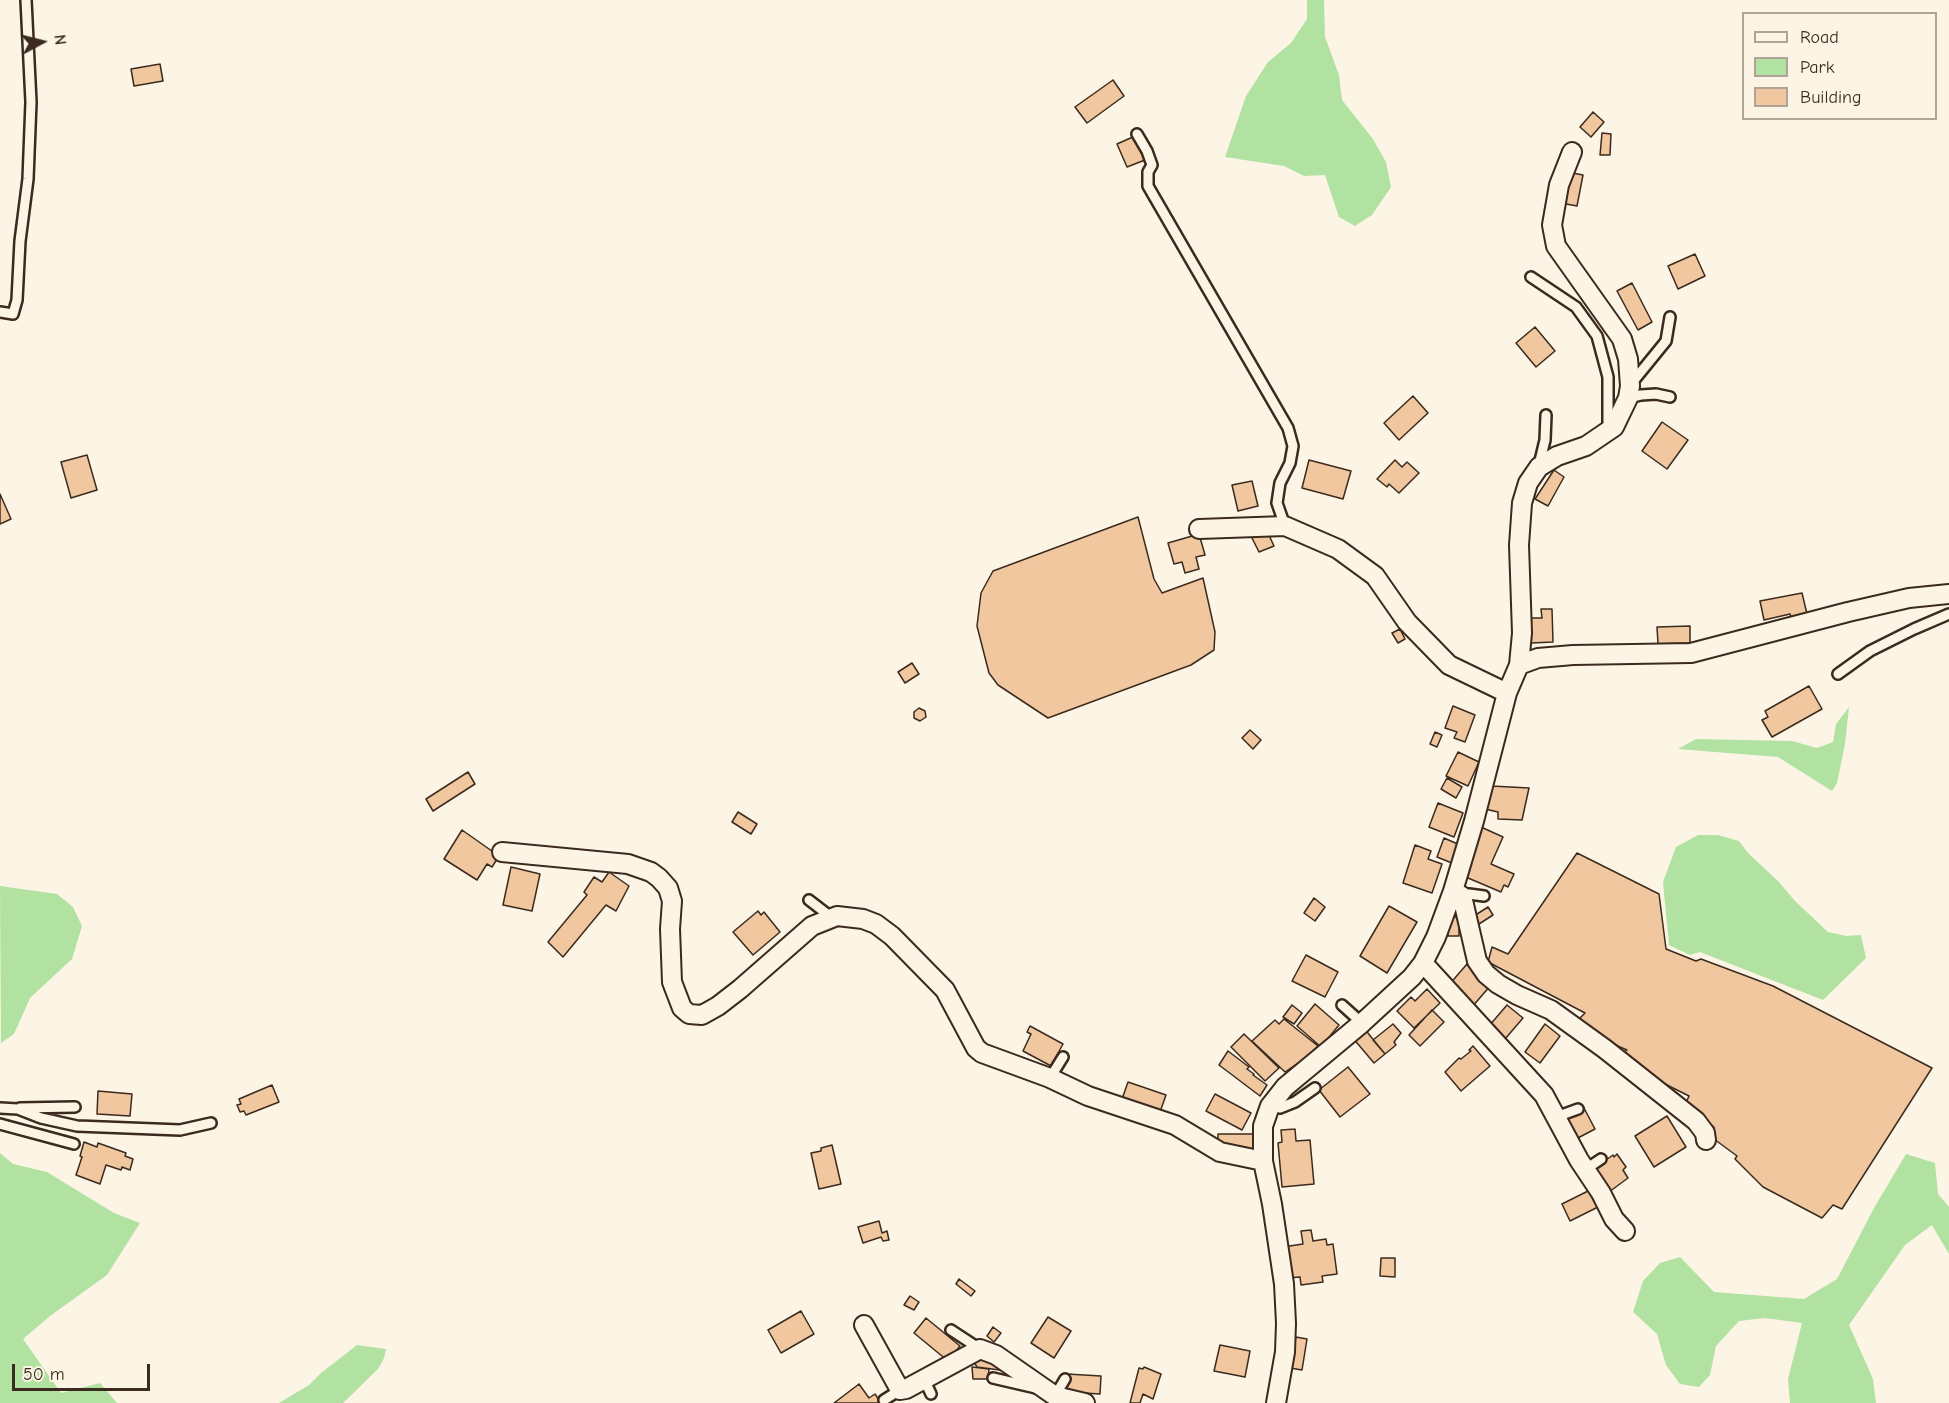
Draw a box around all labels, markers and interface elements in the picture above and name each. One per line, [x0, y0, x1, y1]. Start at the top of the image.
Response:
north arrow [12, 12, 72, 72]
legend [1742, 12, 1937, 120]
text: Road [1800, 27, 1839, 48]
text: N [50, 34, 69, 46]
text: Park [1800, 57, 1834, 78]
text: Building [1800, 87, 1862, 108]
scale bar [15, 1352, 153, 1390]
text: 50 m [23, 1364, 65, 1385]

